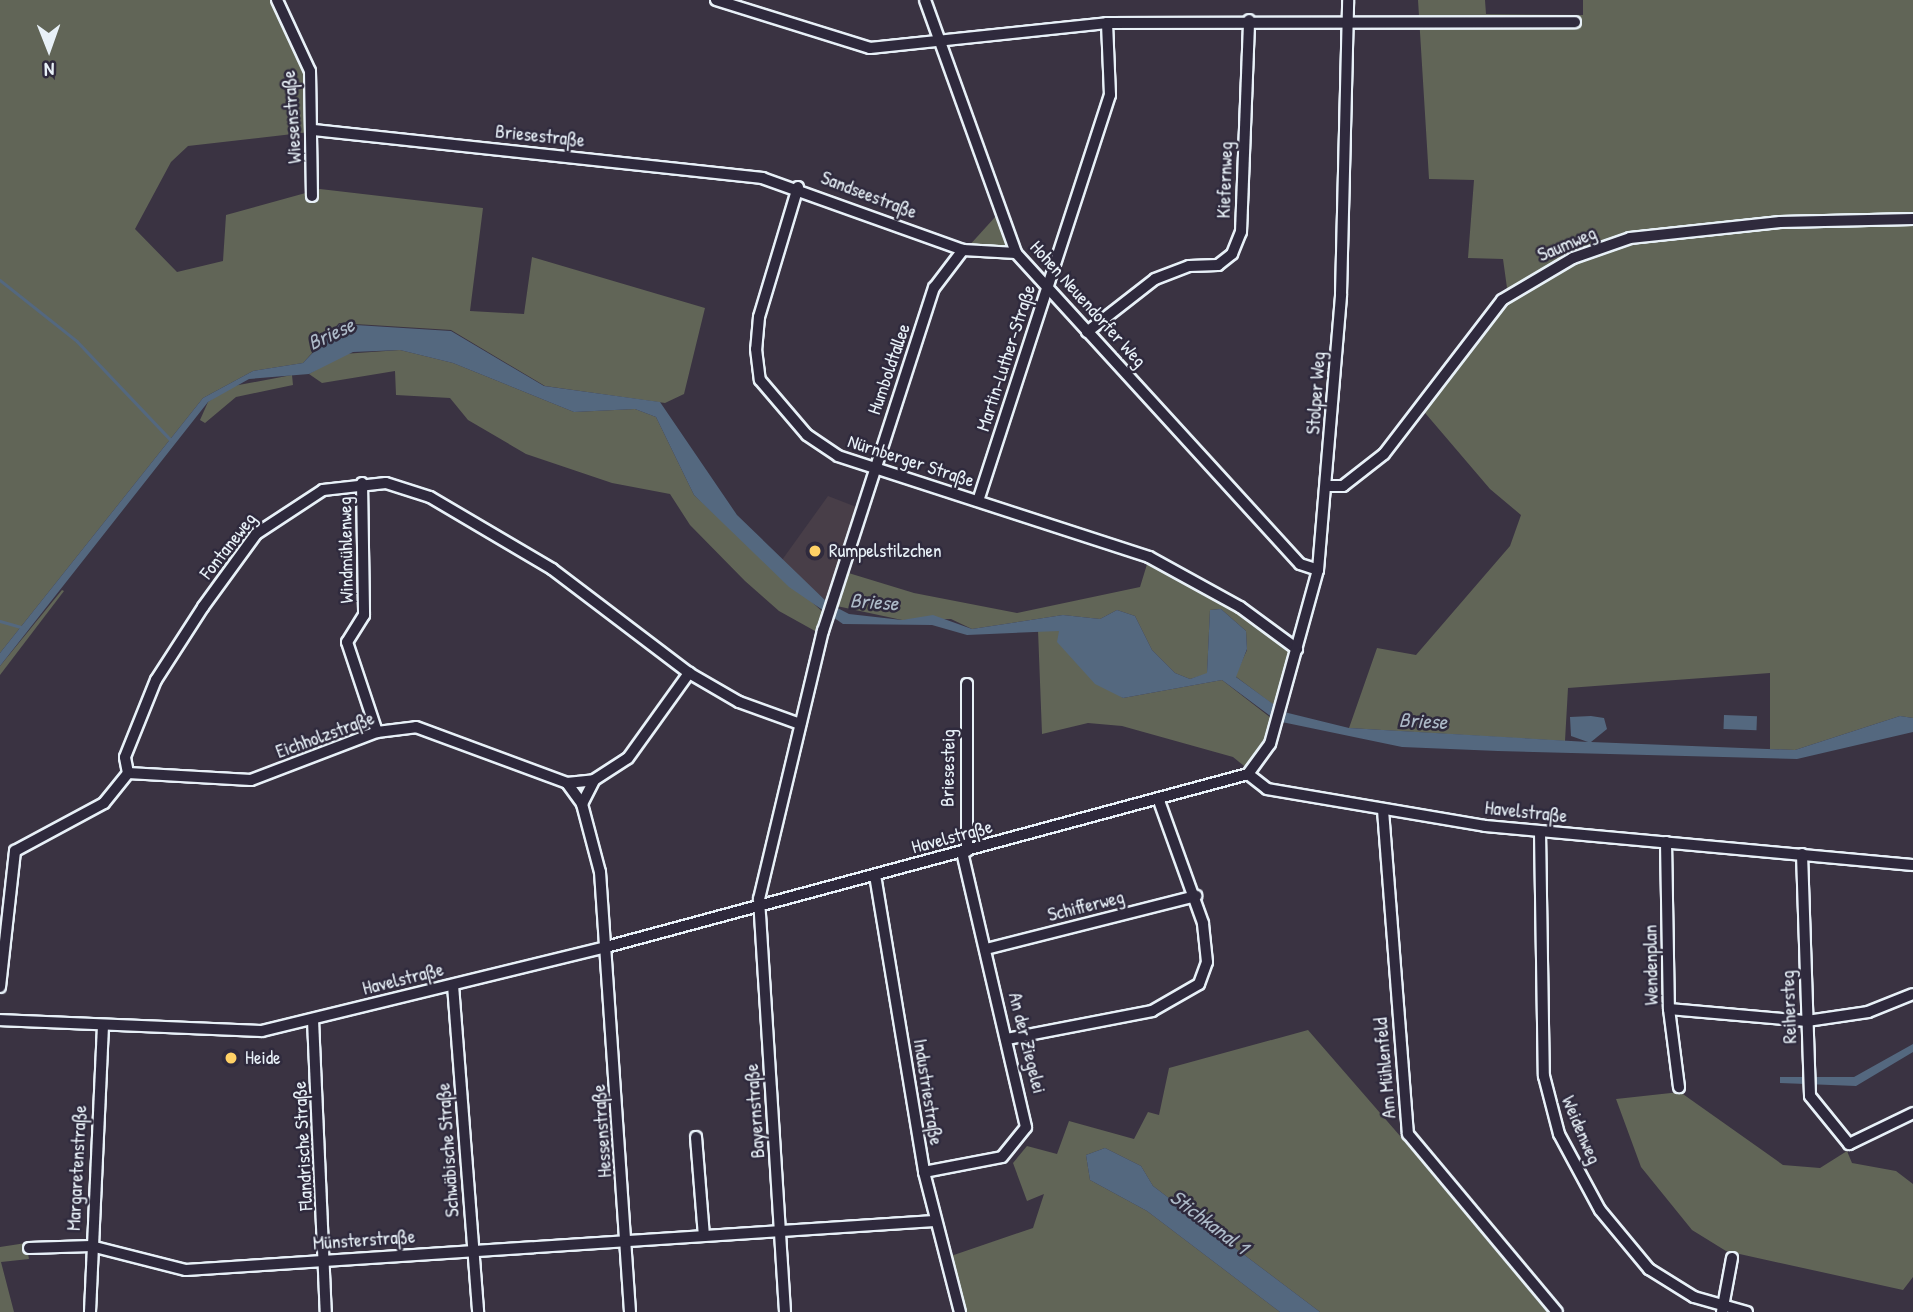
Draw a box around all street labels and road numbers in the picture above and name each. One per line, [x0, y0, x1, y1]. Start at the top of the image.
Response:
street label: Wiesenstraße [277, 70, 307, 164]
street label: Briesestraße [494, 120, 586, 152]
street label: Kiefernweg [1212, 141, 1238, 219]
street label: Sandseestraße [818, 166, 920, 224]
street label: Saumweg [1534, 221, 1600, 267]
street label: Hohen Neuendorfer Weg [1025, 236, 1151, 372]
street label: Martin-Luther-Straße [972, 282, 1040, 434]
street label: Humboldtallee [863, 321, 915, 417]
street label: Stolper Weg [1302, 351, 1330, 435]
street label: Nürnberger Straße [845, 430, 977, 492]
street label: Windmühlenweg [334, 497, 358, 603]
street label: Fontaneweg [195, 508, 261, 584]
street label: Eichholzstraße [273, 707, 377, 763]
street label: Briesesteig [936, 729, 960, 807]
street label: Havelstraße [1484, 796, 1568, 828]
street label: Havelstraße [909, 815, 995, 859]
street label: Schifferweg [1045, 886, 1127, 926]
street label: Wendenplan [1639, 924, 1663, 1006]
street label: Havelstraße [360, 958, 446, 1000]
street label: Reihersteg [1776, 970, 1802, 1044]
street label: An der Ziegelei [1003, 990, 1051, 1096]
street label: Am Mühlenfeld [1369, 1016, 1401, 1120]
street label: Industriestraße [908, 1037, 948, 1147]
street label: Bayernstraße [740, 1063, 770, 1159]
street label: Flandrische Straße [288, 1081, 318, 1211]
street label: Schwäbische Straße [432, 1082, 464, 1218]
street label: Hessenstraße [587, 1084, 617, 1178]
street label: Weidenweg [1556, 1092, 1606, 1168]
street label: Margaretenstraße [62, 1105, 92, 1231]
street label: Münsterstraße [312, 1225, 416, 1255]

